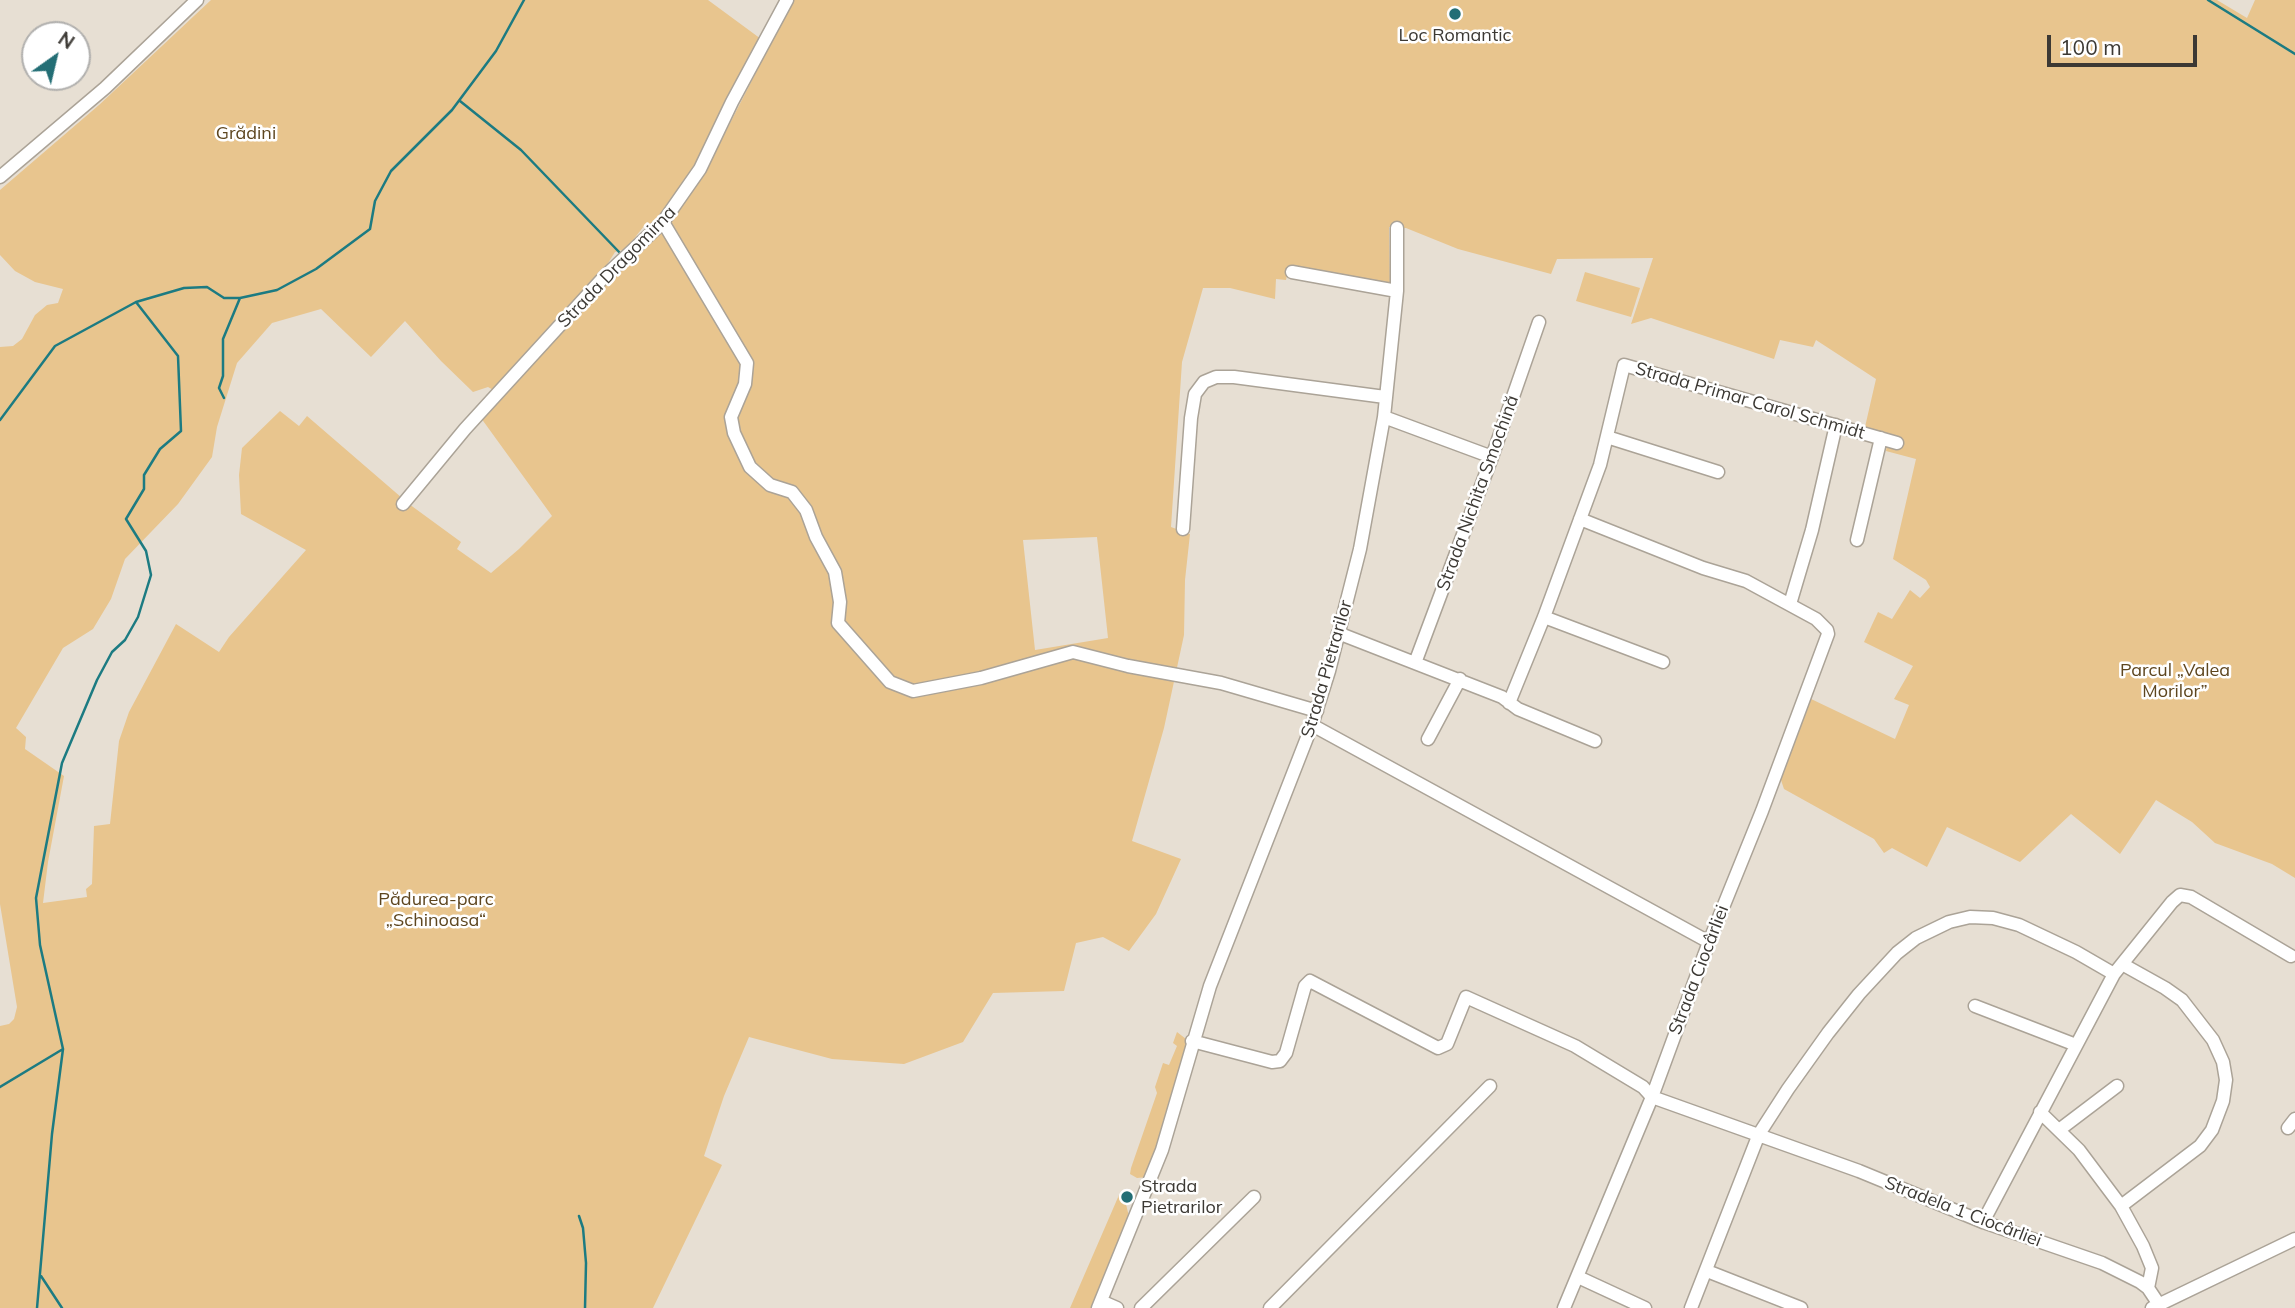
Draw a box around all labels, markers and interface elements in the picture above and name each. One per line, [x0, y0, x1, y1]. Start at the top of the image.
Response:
marker: Loc Romantic [1447, 6, 1463, 22]
north arrow [21, 21, 91, 91]
scale bar [2050, 21, 2200, 65]
place label: Loc Romantic [1399, 25, 1511, 47]
text: N [54, 26, 79, 54]
text: 100 m [2060, 34, 2122, 60]
park label: Grădini [216, 123, 276, 145]
street label: Strada Dragomirna [553, 202, 681, 332]
street label: Strada Primar Carol Schmidt [1633, 358, 1867, 444]
street label: Strada Nichita Smochină [1433, 392, 1523, 594]
street label: Strada Pietrarilor [1297, 598, 1357, 740]
park label: Parcul „Valea Morilor” [2120, 660, 2230, 702]
park label: Pădurea-parc „Schinoasa“ [378, 889, 494, 932]
street label: Strada Ciocârliei [1664, 902, 1734, 1038]
street label: Stradela 1 Ciocârliei [1881, 1172, 2045, 1252]
place label: Strada Pietrarilor [1141, 1176, 1222, 1218]
marker: Strada Pietrarilor [1119, 1189, 1135, 1205]

